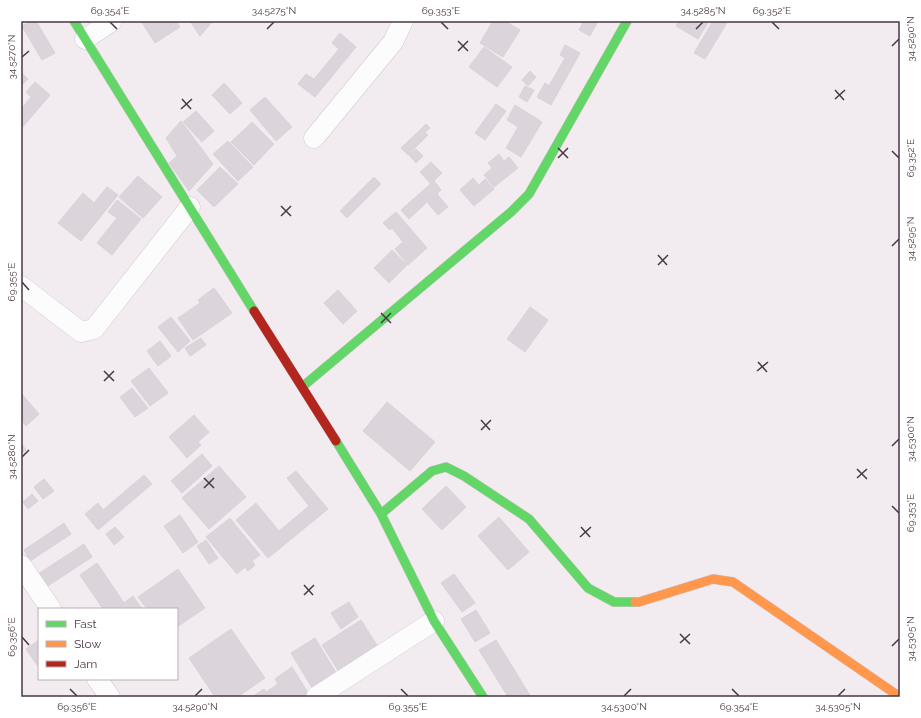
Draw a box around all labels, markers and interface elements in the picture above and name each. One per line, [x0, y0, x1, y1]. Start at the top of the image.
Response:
text: 69.354°E [91, 5, 129, 16]
text: 34.5275°N [252, 5, 296, 16]
text: 69.353°E [422, 5, 460, 16]
text: 34.5285°N [680, 5, 726, 16]
text: 69.352°E [753, 5, 791, 16]
text: 34.5290°N [905, 16, 916, 62]
text: 34.5270°N [6, 35, 17, 79]
text: 69.352°E [905, 139, 916, 177]
text: 34.5295°N [905, 216, 916, 262]
text: 69.355°E [6, 263, 17, 301]
text: 34.5300°N [905, 416, 916, 462]
text: 34.5280°N [6, 434, 17, 480]
text: 69.353°E [905, 494, 916, 532]
legend [38, 608, 178, 680]
text: 34.5305°N [905, 616, 916, 662]
text: 69.356°E [6, 617, 17, 657]
text: Fast [74, 617, 97, 631]
text: Slow [74, 637, 101, 651]
text: Jam [74, 657, 97, 671]
text: 69.356°E [57, 701, 97, 712]
text: 34.5290°N [172, 701, 218, 712]
text: 69.355°E [389, 701, 427, 712]
text: 34.5300°N [601, 701, 647, 712]
text: 69.354°E [720, 701, 758, 712]
text: 34.5305°N [815, 701, 861, 712]

